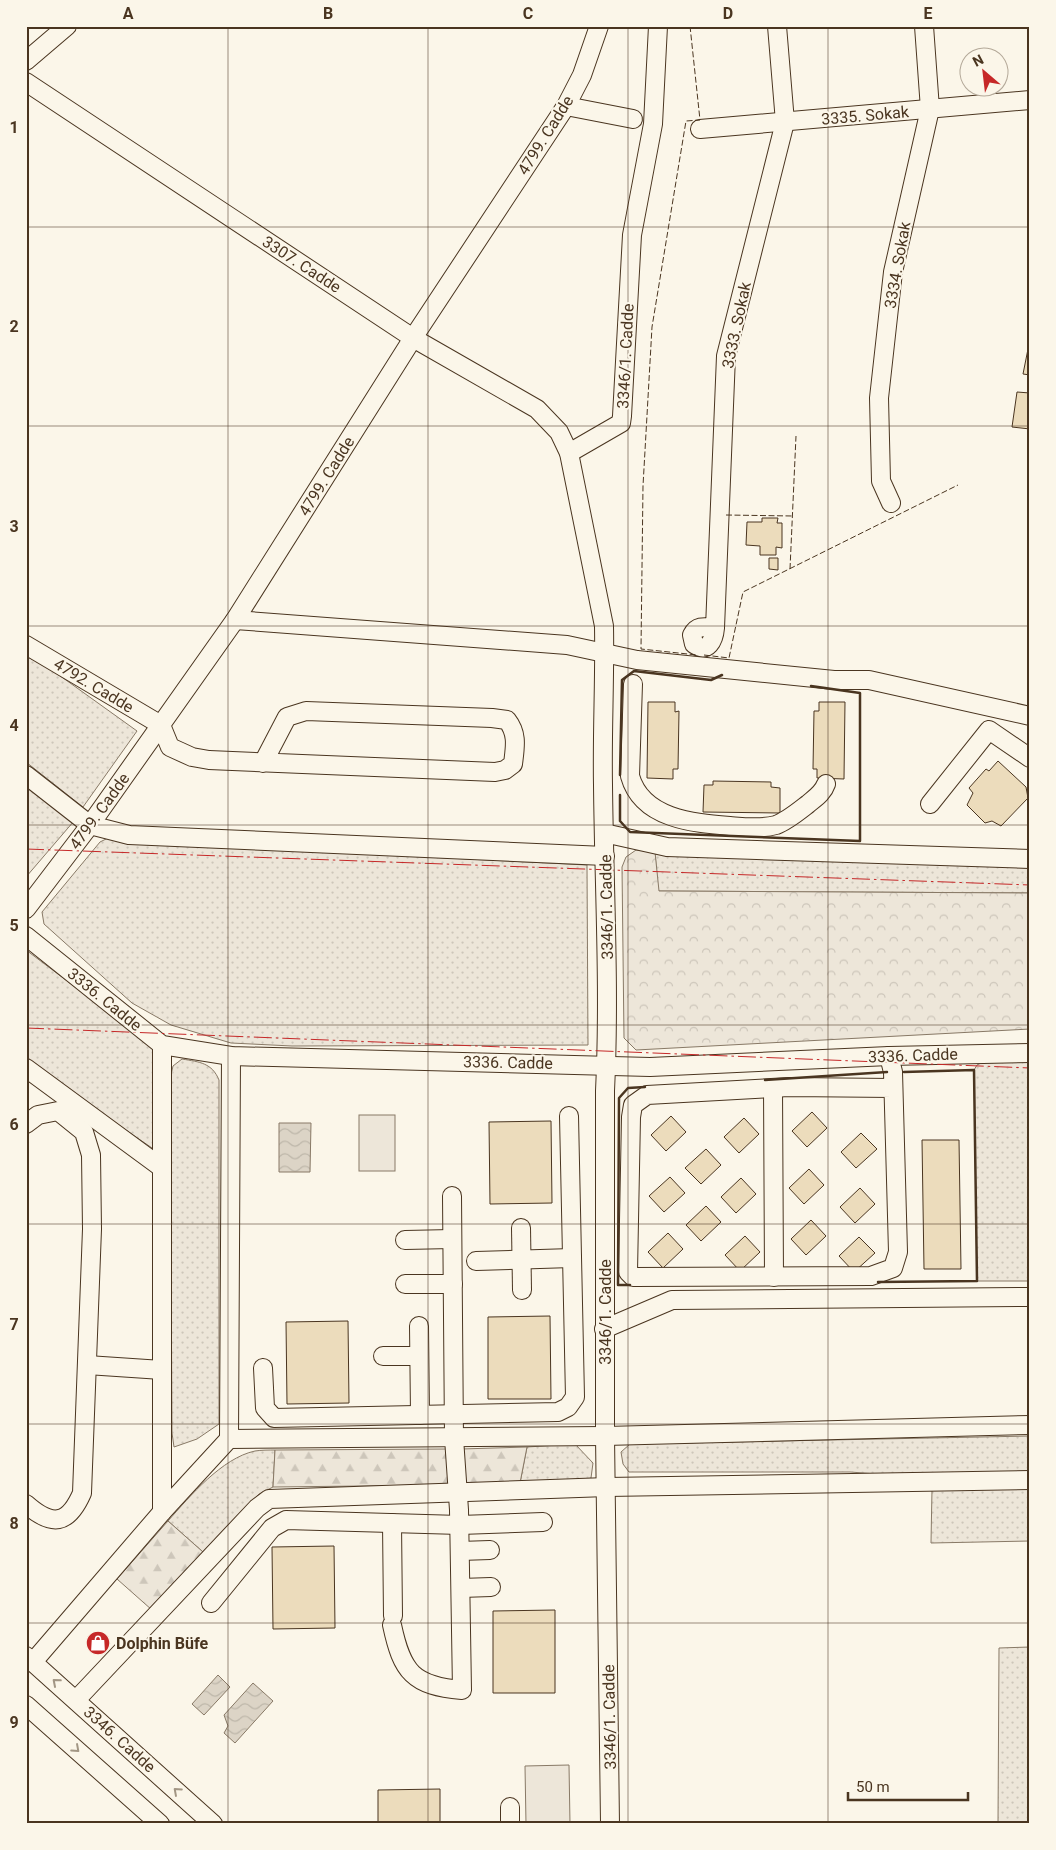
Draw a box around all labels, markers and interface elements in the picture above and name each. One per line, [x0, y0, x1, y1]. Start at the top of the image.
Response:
text: A [123, 4, 134, 23]
text: B [323, 4, 333, 23]
text: C [523, 4, 533, 23]
text: D [723, 4, 733, 23]
text: E [924, 4, 933, 23]
north arrow [958, 48, 1008, 98]
text: N [970, 51, 986, 70]
street label: 4799. Cadde [514, 92, 577, 178]
street label: 3335. Sokak [821, 102, 910, 129]
text: 1 [9, 118, 19, 137]
street label: 3334. Sokak [881, 219, 915, 310]
street label: 3307. Cadde [259, 232, 345, 297]
street label: 3333. Sokak [718, 279, 755, 370]
street label: 3346/1. Cadde [613, 303, 638, 409]
text: 2 [9, 317, 19, 336]
street label: 4799. Cadde [295, 433, 358, 519]
text: 3 [9, 517, 19, 536]
street label: 4792. Cadde [50, 654, 137, 717]
text: 4 [9, 716, 19, 735]
street label: 4799. Cadde [65, 769, 133, 853]
street label: 3346/1. Cadde [596, 854, 617, 960]
text: 5 [9, 916, 19, 935]
street label: 3336. Cadde [64, 964, 146, 1035]
street label: 3336. Cadde [868, 1044, 958, 1067]
street label: 3336. Cadde [463, 1052, 553, 1073]
text: 6 [9, 1115, 19, 1134]
street label: 3346/1. Cadde [596, 1259, 615, 1365]
text: 7 [9, 1315, 19, 1334]
text: 8 [9, 1514, 19, 1533]
shop icon: Dolphin Büfe [85, 1630, 111, 1656]
place label: Dolphin Büfe [116, 1634, 209, 1653]
street label: 3346/1. Cadde [599, 1664, 620, 1770]
one-way arrow [53, 1679, 62, 1688]
street label: 3346. Cadde [80, 1702, 159, 1776]
text: 9 [9, 1713, 19, 1732]
one-way arrow [70, 1743, 79, 1752]
scale bar [848, 1770, 968, 1802]
text: 50 m [856, 1778, 890, 1796]
one-way arrow [173, 1788, 182, 1797]

